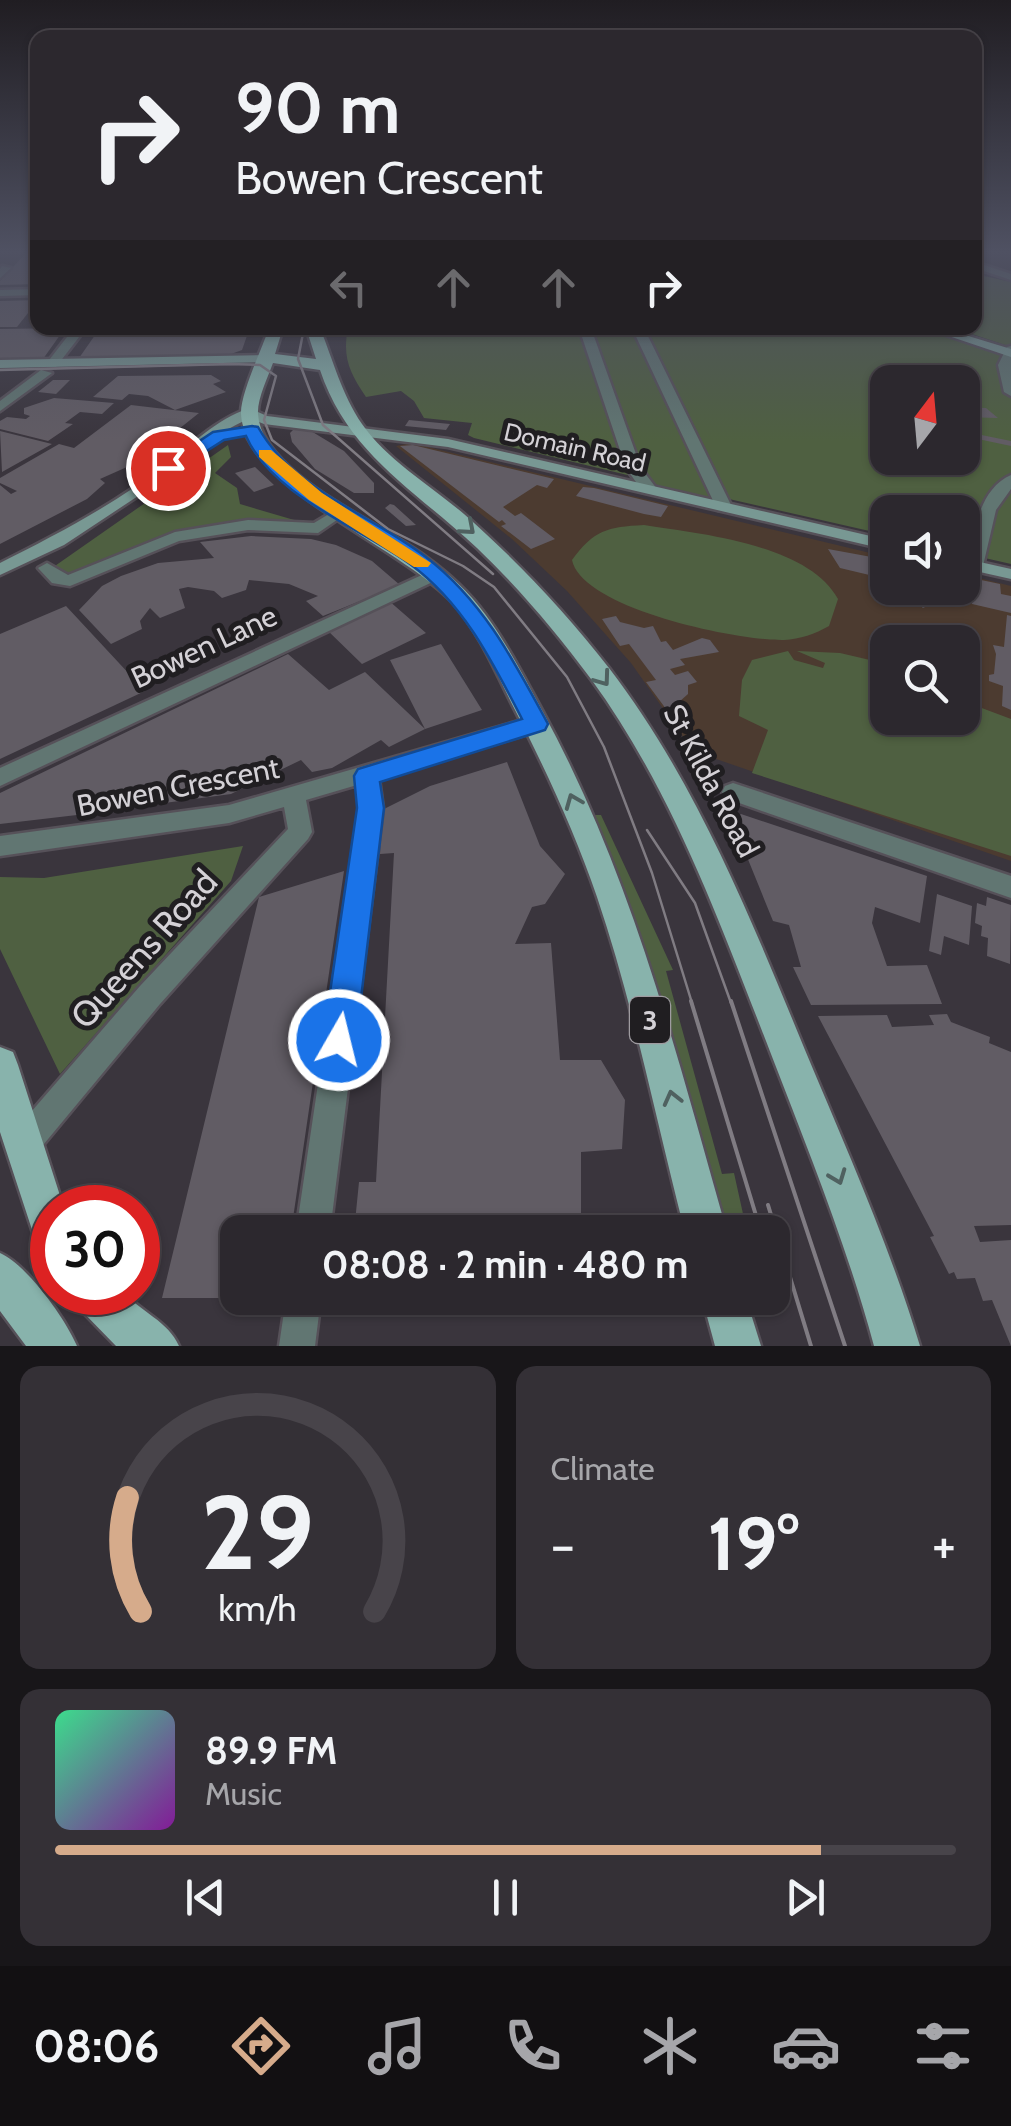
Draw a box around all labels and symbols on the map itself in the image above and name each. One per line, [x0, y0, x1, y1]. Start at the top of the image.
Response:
north arrow [870, 365, 980, 475]
street label: Domain Road [501, 416, 649, 478]
pin [126, 426, 211, 511]
one-way arrow [456, 517, 475, 535]
street label: Bowen Lane [125, 597, 282, 696]
one-way arrow [591, 668, 609, 686]
street label: St Kilda Road [656, 698, 767, 864]
street label: Bowen Crescent [74, 749, 282, 824]
one-way arrow [565, 793, 585, 811]
street label: Queens Road [61, 860, 226, 1037]
position arrow [287, 988, 391, 1092]
road number: 3 [630, 997, 670, 1043]
one-way arrow [662, 1090, 683, 1107]
one-way arrow [826, 1168, 846, 1185]
speed limit sign: 30 [30, 1185, 160, 1315]

